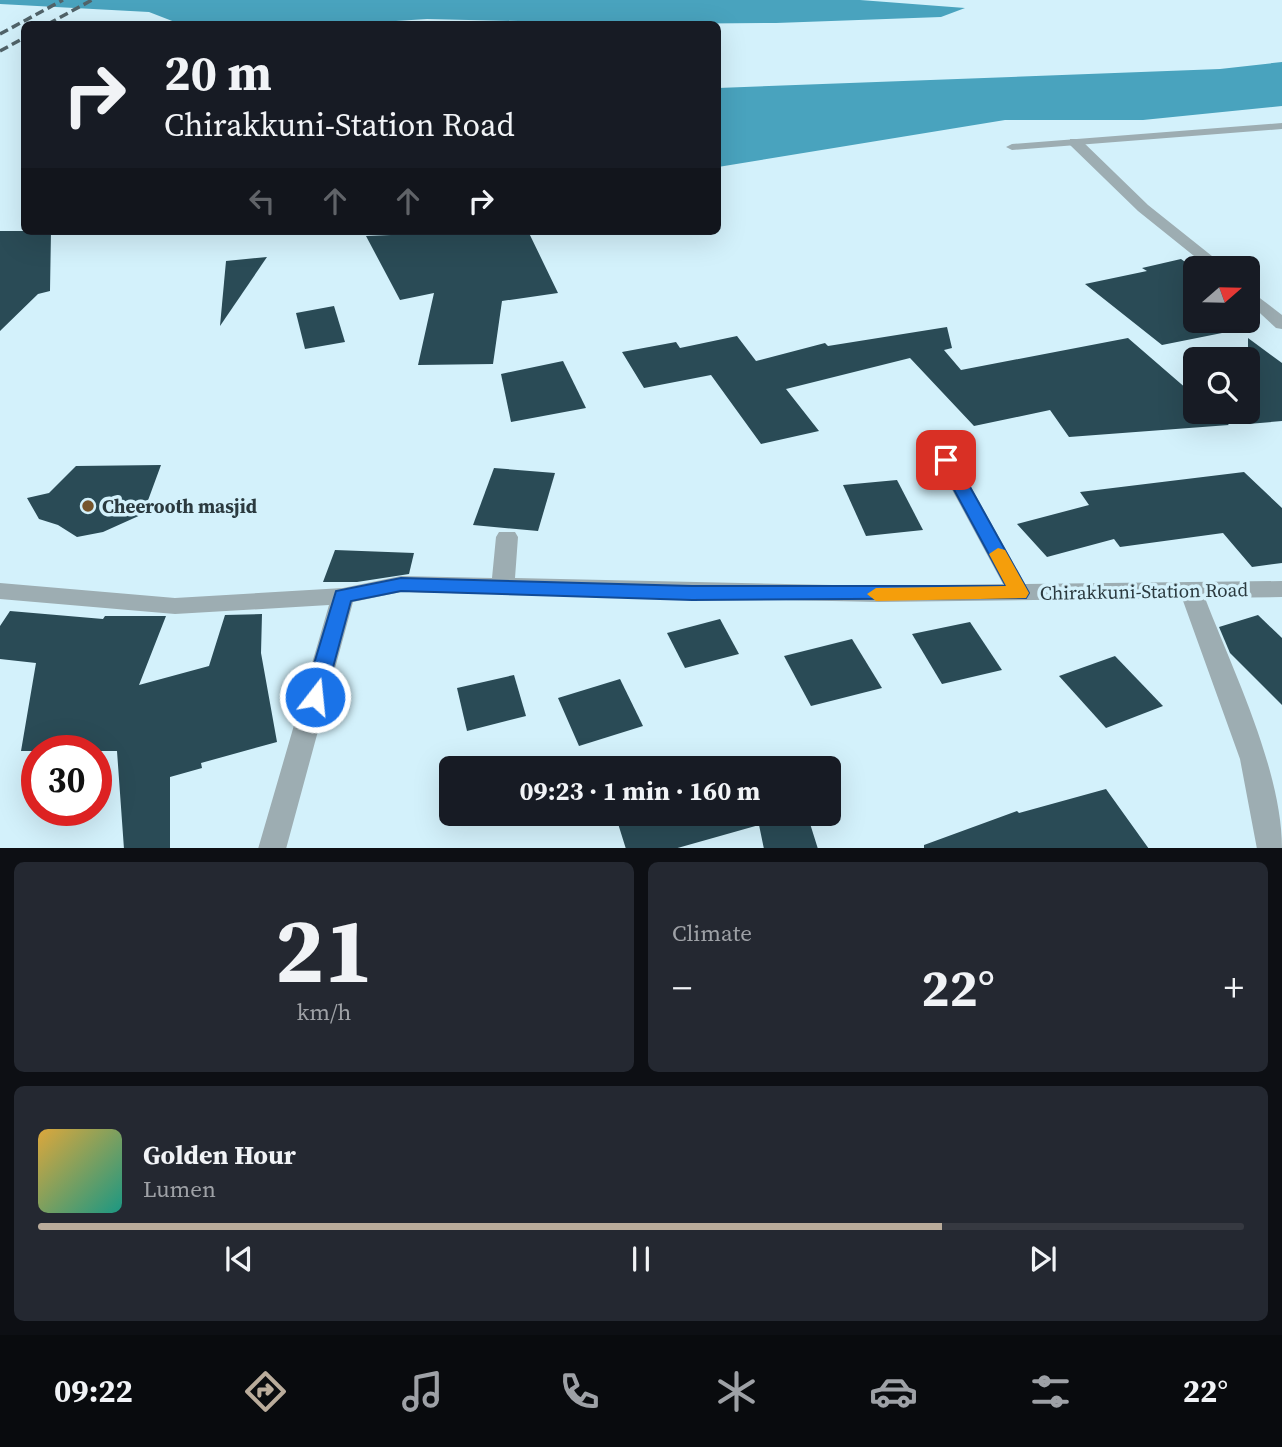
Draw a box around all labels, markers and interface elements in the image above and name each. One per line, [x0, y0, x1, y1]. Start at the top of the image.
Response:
text: 20 m [164, 39, 272, 106]
icon: right [49, 49, 140, 140]
text: Chirakkuni-Station Road [164, 103, 515, 147]
icon: left [243, 182, 281, 220]
icon: ahead [316, 182, 354, 220]
icon: ahead [389, 182, 427, 220]
icon: right [462, 182, 500, 220]
north arrow [1183, 256, 1260, 332]
map controls [1183, 256, 1260, 424]
button: search [1183, 347, 1260, 424]
pin [916, 430, 976, 490]
icon: arrive [927, 441, 965, 479]
place label: Cheerooth masjid [102, 493, 257, 519]
marker: Cheerooth masjid [80, 498, 96, 514]
street label: Chirakkuni-Station Road [1040, 576, 1249, 606]
position arrow [278, 660, 352, 734]
speed limit sign: 30 [21, 735, 112, 826]
text: 09:23 · 1 min · 160 m [520, 773, 760, 809]
text: 21 [275, 888, 373, 1012]
text: Climate [672, 917, 752, 949]
text: 22° [921, 952, 995, 1023]
text: − [672, 962, 692, 1014]
text: + [1224, 962, 1244, 1014]
text: km/h [297, 996, 351, 1028]
text: Golden Hour [143, 1137, 296, 1173]
text: Lumen [143, 1173, 216, 1205]
icon: previous [220, 1240, 258, 1278]
icon: pause [622, 1240, 660, 1278]
icon: next [1024, 1240, 1062, 1278]
icon: directions [241, 1367, 290, 1416]
icon: music [398, 1367, 447, 1416]
icon: phone [555, 1367, 604, 1416]
icon: climate [712, 1367, 761, 1416]
icon: car [869, 1367, 918, 1416]
icon: filters [1026, 1367, 1075, 1416]
text: 09:22 [54, 1369, 133, 1413]
text: 22° [1183, 1369, 1228, 1413]

